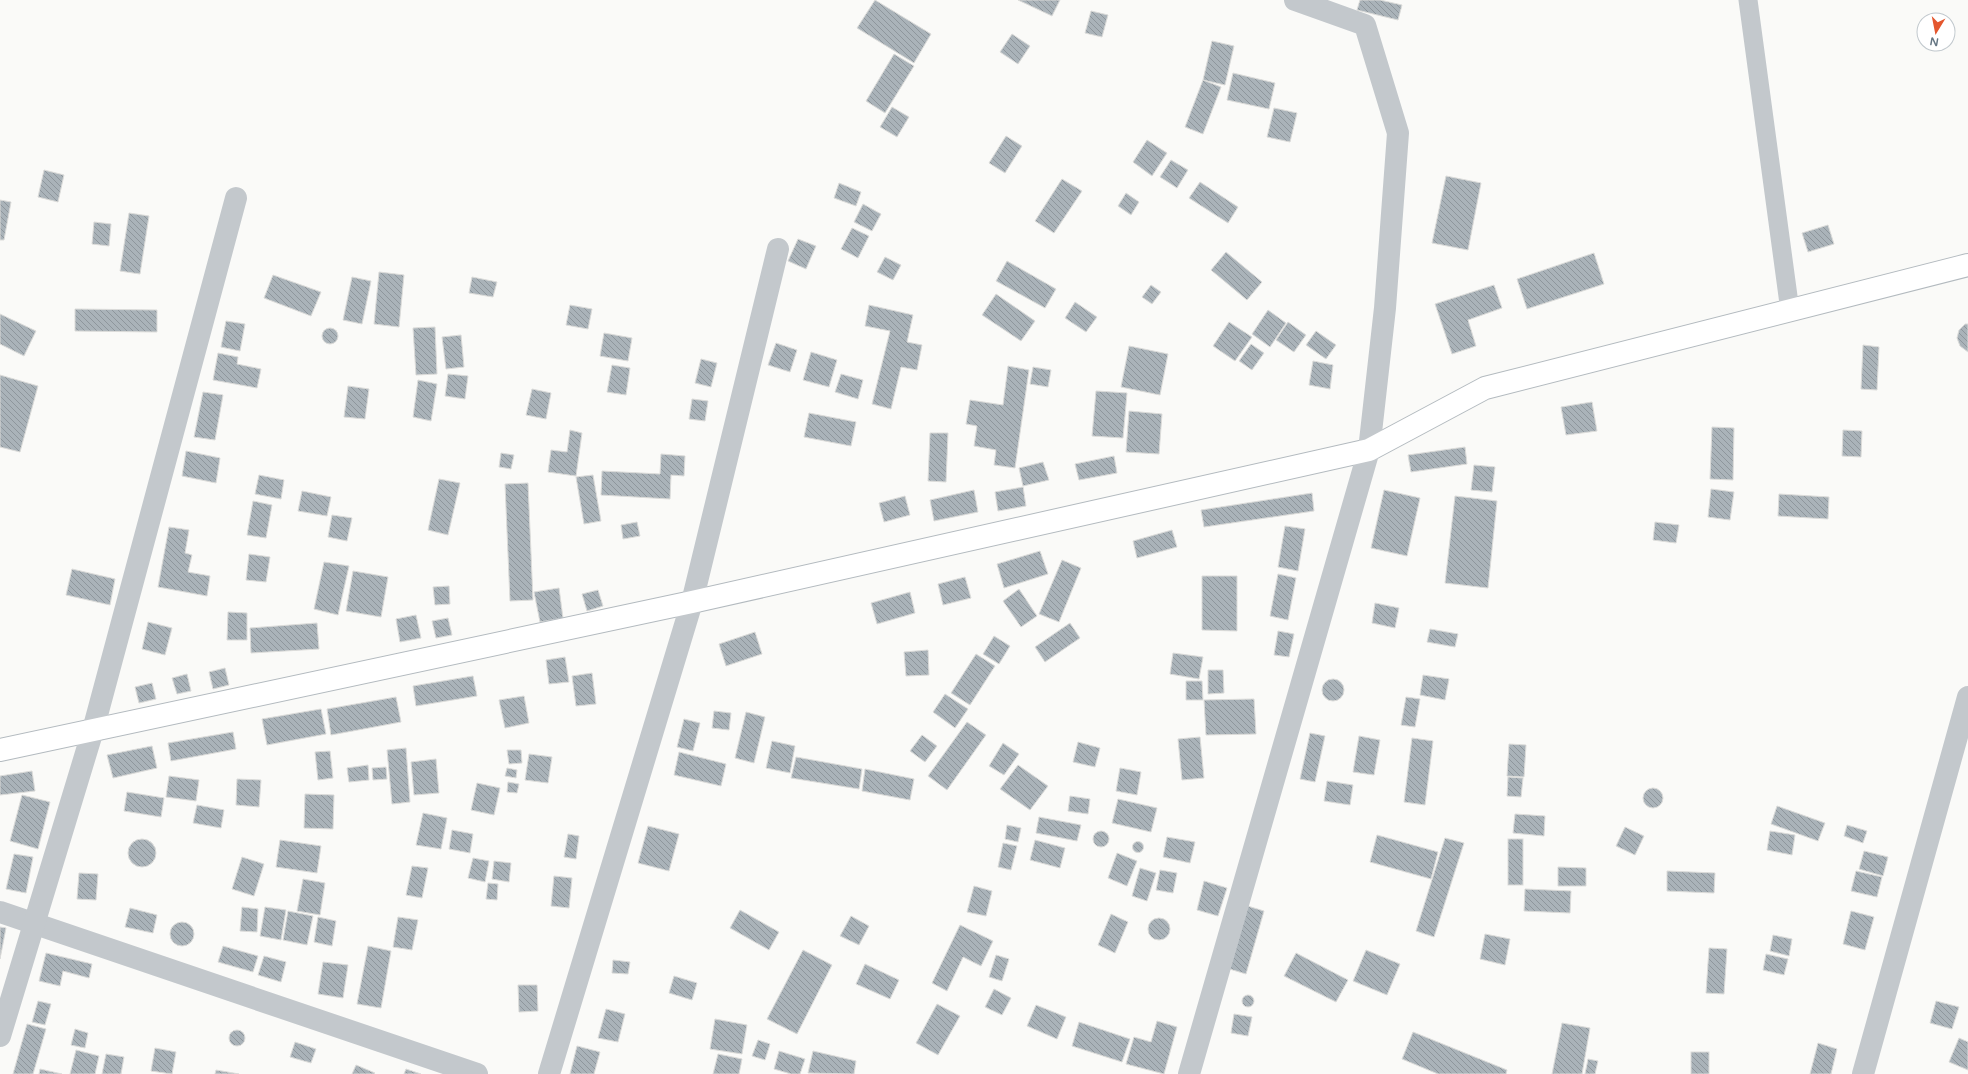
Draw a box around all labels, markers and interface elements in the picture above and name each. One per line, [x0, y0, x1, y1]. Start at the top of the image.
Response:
north arrow [1916, 12, 1956, 52]
text: N [1929, 34, 1940, 49]

